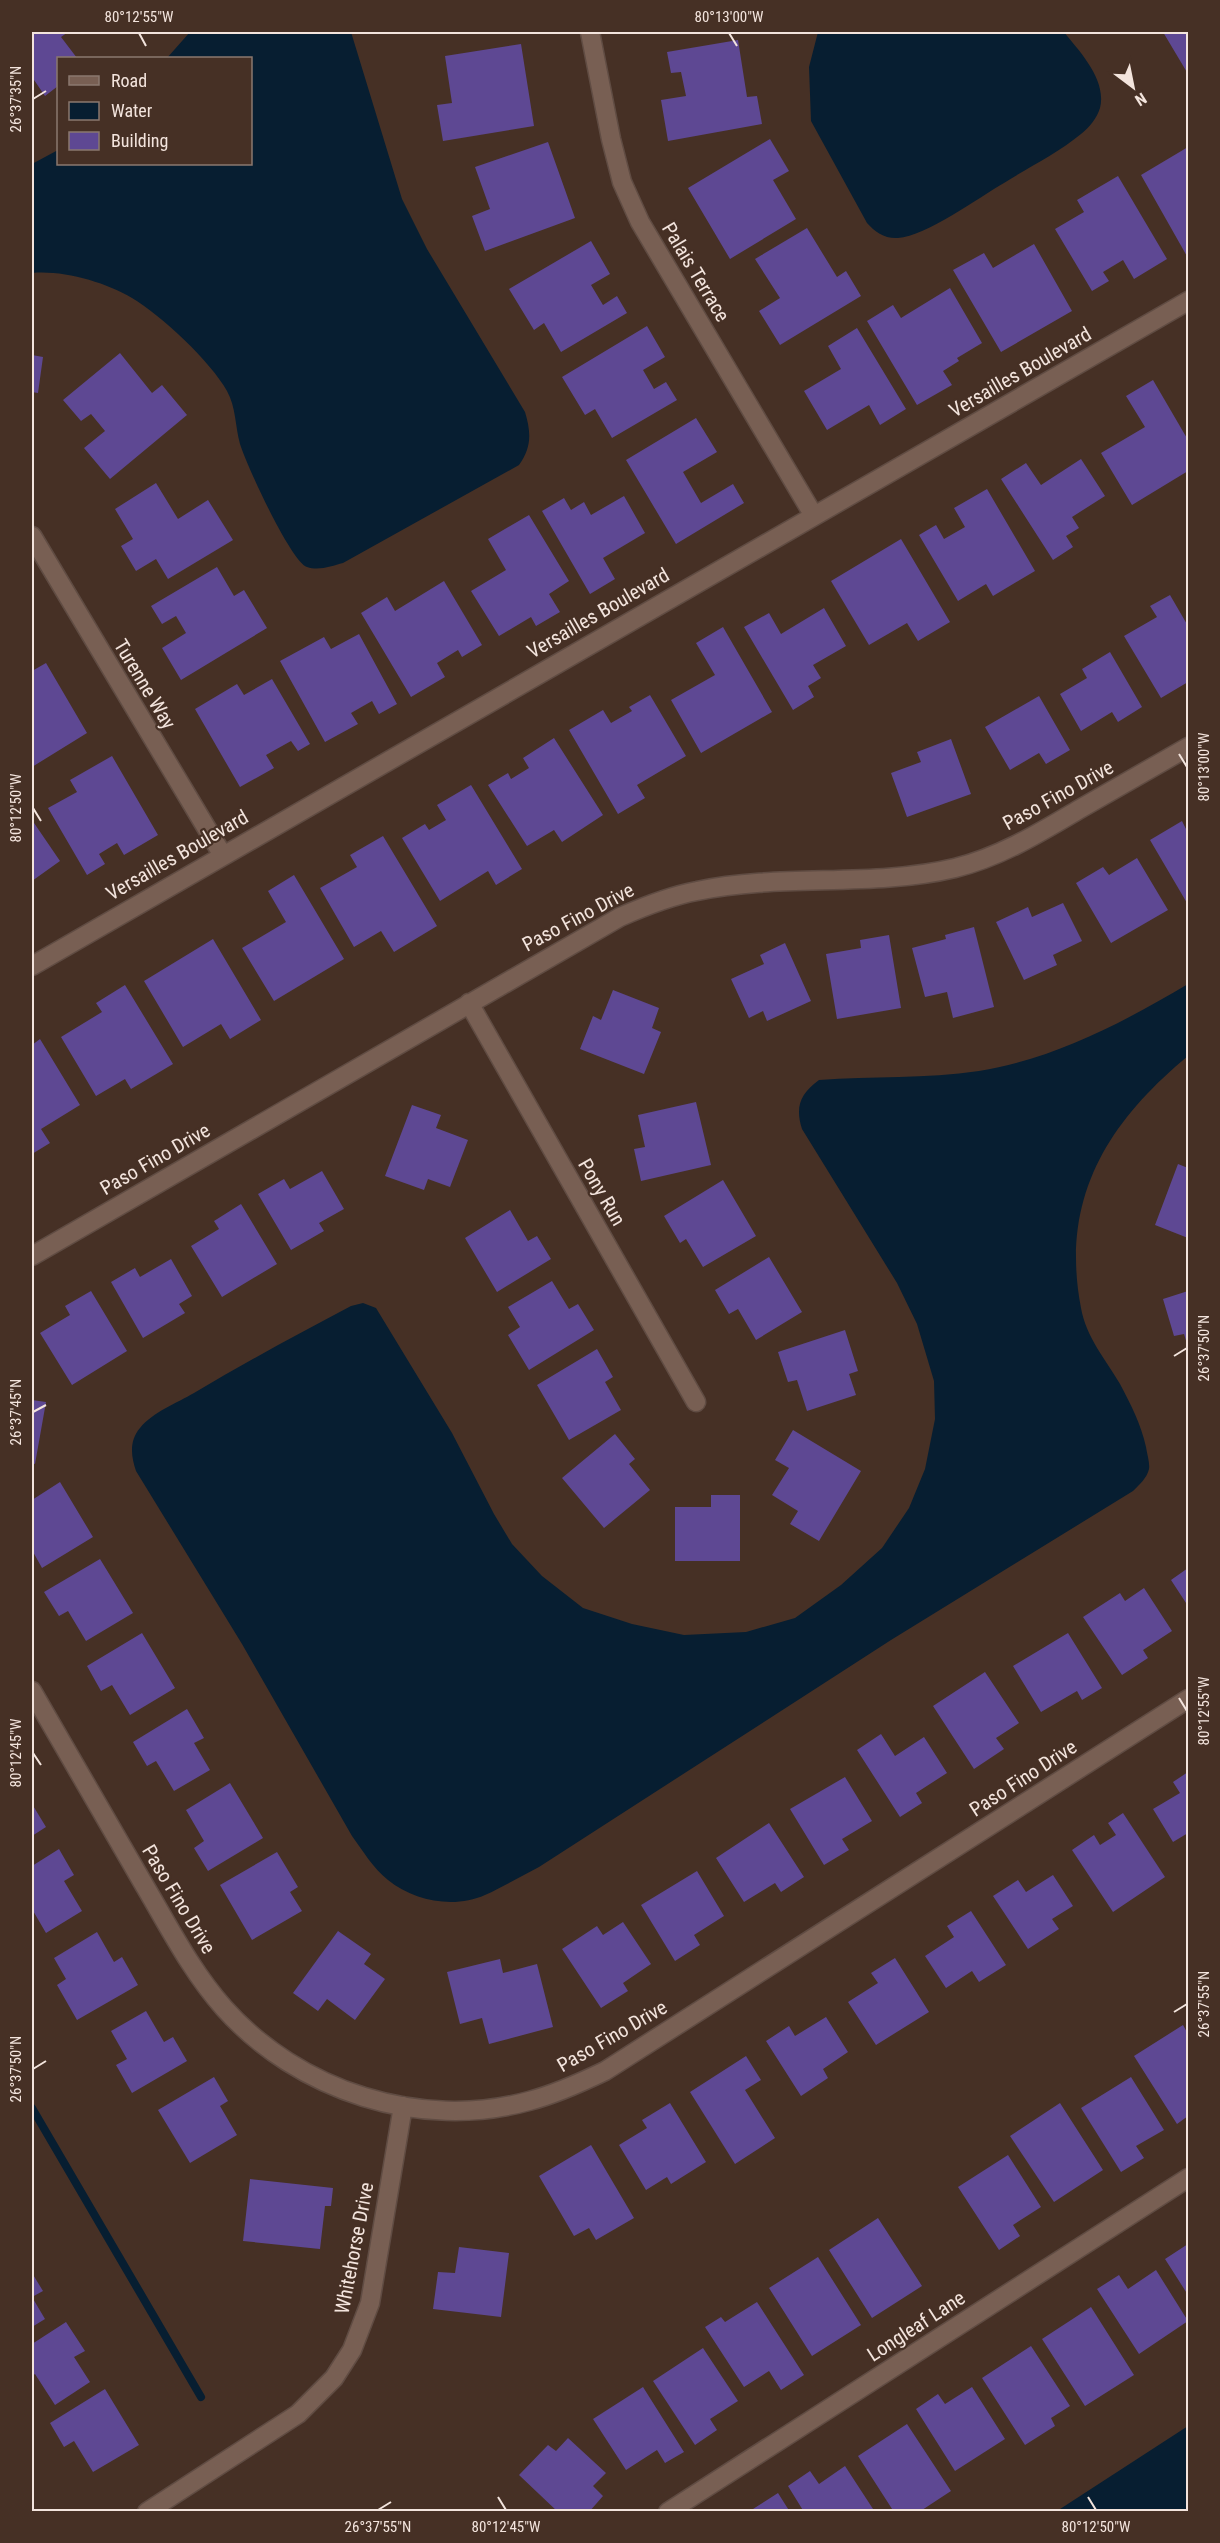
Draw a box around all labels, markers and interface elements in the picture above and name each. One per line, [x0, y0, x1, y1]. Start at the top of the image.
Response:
text: 80°12'55"W [105, 8, 174, 26]
text: 80°13'00"W [695, 8, 764, 26]
legend [57, 57, 252, 165]
north arrow [1103, 57, 1163, 117]
text: 26°37'35"N [7, 66, 25, 132]
text: Road [111, 70, 147, 91]
text: N [1131, 89, 1150, 110]
text: Water [111, 100, 153, 121]
text: Building [111, 130, 168, 151]
street label: Palais Terrace [657, 218, 735, 326]
street label: Versailles Boulevard [945, 322, 1095, 422]
street label: Versailles Boulevard [523, 563, 673, 663]
street label: Turenne Way [109, 635, 181, 733]
text: 80°13'00"W [1195, 732, 1213, 801]
street label: Paso Fino Drive [999, 755, 1117, 835]
text: 80°12'50"W [7, 773, 25, 842]
street label: Versailles Boulevard [102, 805, 252, 905]
street label: Paso Fino Drive [518, 878, 638, 956]
street label: Paso Fino Drive [96, 1118, 214, 1200]
street label: Pony Run [573, 1154, 631, 1230]
text: 26°37'50"N [1195, 1315, 1213, 1381]
text: 26°37'45"N [7, 1379, 25, 1445]
text: 80°12'55"W [1195, 1676, 1213, 1745]
text: 80°12'45"W [7, 1718, 25, 1787]
street label: Paso Fino Drive [965, 1735, 1081, 1821]
street label: Paso Fino Drive [137, 1840, 221, 1958]
text: 26°37'55"N [1195, 1971, 1213, 2037]
street label: Paso Fino Drive [553, 1995, 671, 2077]
text: 26°37'50"N [7, 2036, 25, 2102]
street label: Whitehorse Drive [329, 2180, 379, 2316]
street label: Longleaf Lane [863, 2286, 969, 2366]
text: 26°37'55"N [345, 2518, 411, 2536]
text: 80°12'45"W [472, 2518, 541, 2536]
text: 80°12'50"W [1062, 2518, 1131, 2536]

